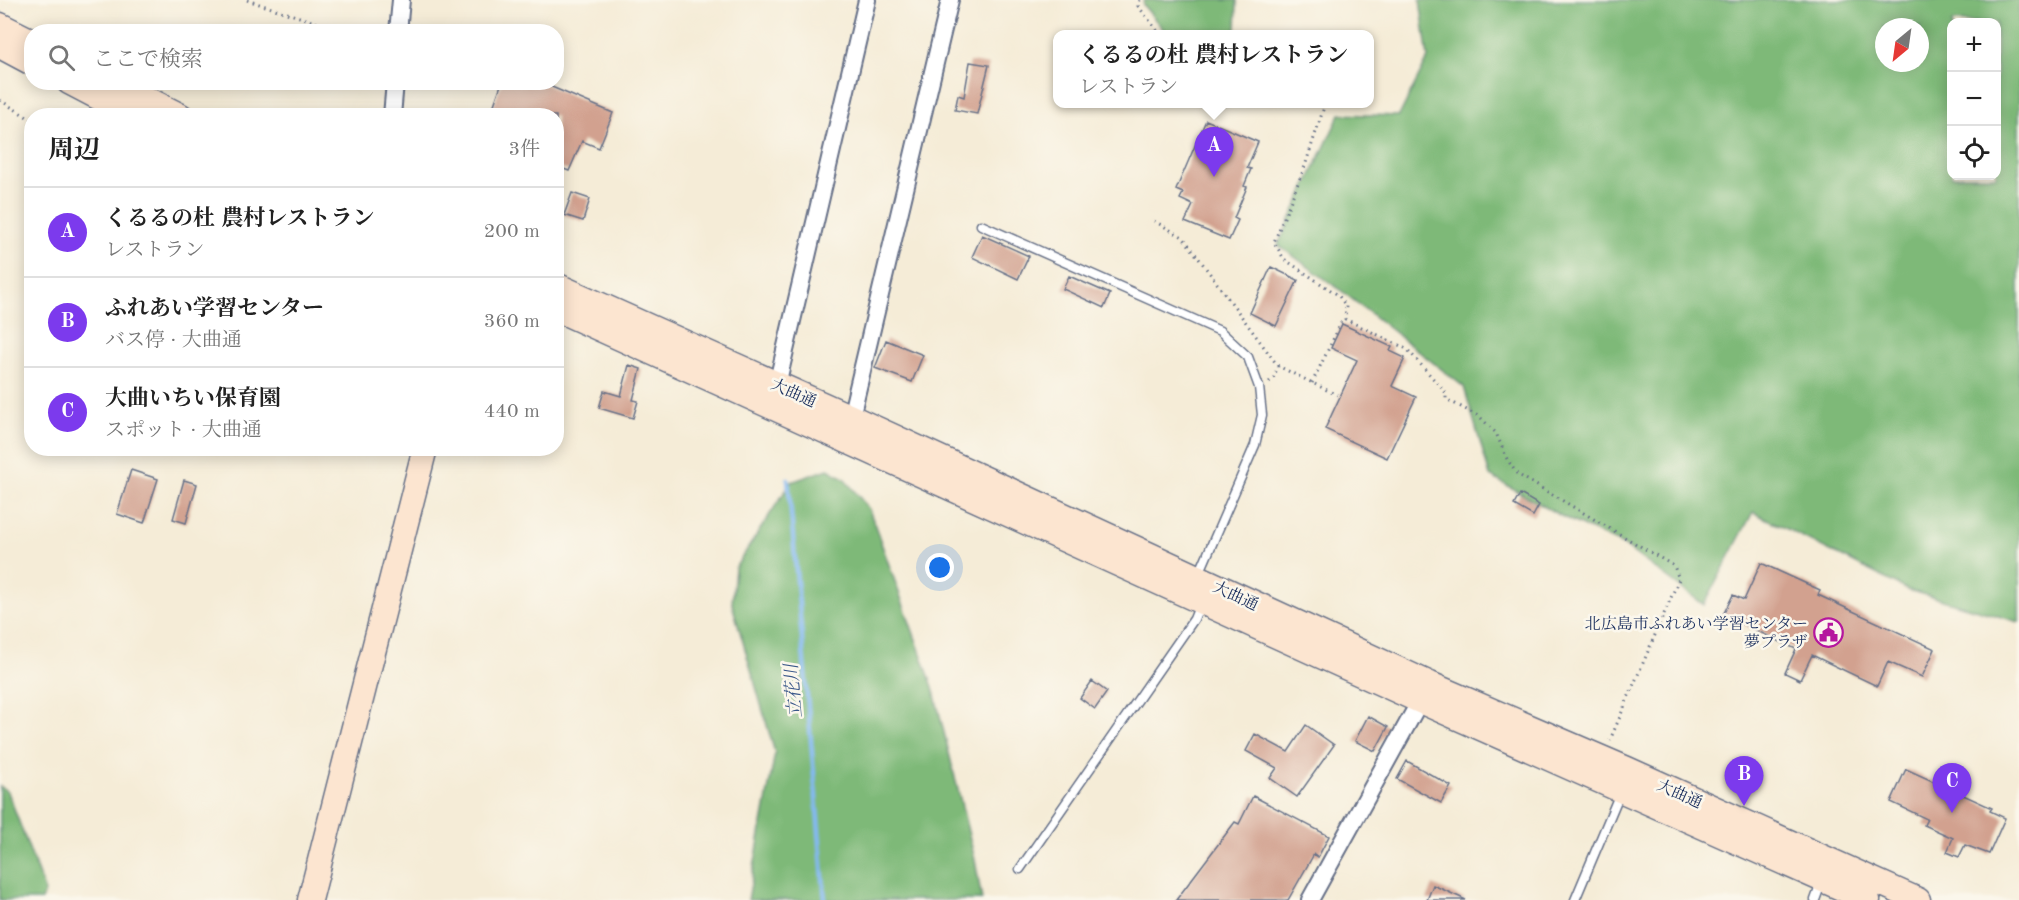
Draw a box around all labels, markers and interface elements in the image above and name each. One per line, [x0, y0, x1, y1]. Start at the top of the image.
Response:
north arrow [1875, 18, 1929, 72]
map controls [1947, 18, 2001, 180]
button: + [1947, 18, 2001, 72]
search box [24, 24, 564, 90]
popup [1053, 30, 1374, 108]
icon: search [45, 41, 78, 74]
text: くるるの杜 農村レストラン [1079, 45, 1348, 67]
text: ここで検索 [93, 49, 203, 71]
button: − [1947, 72, 2001, 126]
text: レストラン [1079, 78, 1178, 98]
button: locate [1947, 126, 2001, 180]
pin: A [1194, 128, 1234, 177]
text: 周辺 [48, 138, 100, 164]
text: 3件 [508, 140, 540, 160]
text: くるるの杜 農村レストラン [105, 208, 375, 230]
text: A [60, 222, 75, 242]
text: 200 m [484, 222, 540, 242]
text: レストラン [105, 241, 204, 261]
text: ふれあい学習センター [105, 298, 324, 320]
text: B [60, 312, 75, 332]
text: 360 m [484, 312, 540, 332]
text: バス停 · 大曲通 [105, 331, 242, 351]
street label: 大曲通 [768, 375, 819, 411]
text: 大曲いちい保育園 [105, 388, 281, 410]
text: C [61, 402, 74, 422]
text: 440 m [484, 402, 540, 422]
text: スポット · 大曲通 [105, 421, 262, 441]
your location [925, 553, 954, 582]
street label: 大曲通 [1210, 578, 1261, 614]
place label: 北広島市ふれあい学習センター 夢プラザ [1585, 615, 1808, 651]
public building icon: 北広島市ふれあい学習センター 夢プラザ [1813, 616, 1845, 648]
water label: 立花川 [781, 661, 805, 719]
pin: B [1724, 756, 1764, 806]
pin: C [1932, 764, 1972, 813]
street label: 大曲通 [1654, 776, 1705, 812]

